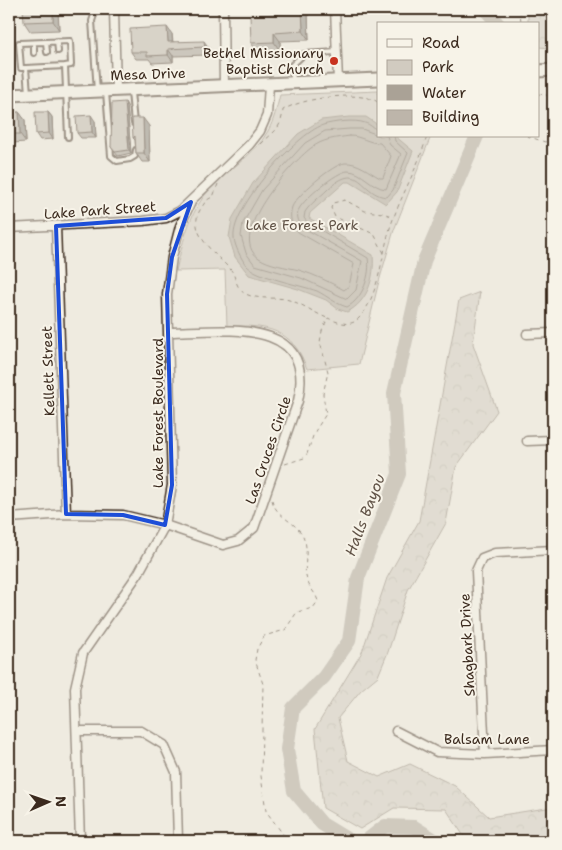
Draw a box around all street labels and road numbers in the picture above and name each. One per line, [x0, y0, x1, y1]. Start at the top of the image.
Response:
street label: Mesa Drive [110, 64, 186, 84]
street label: Lake Park Street [43, 197, 157, 223]
street label: Kellett Street [37, 326, 59, 416]
street label: Lake Forest Boulevard [149, 338, 167, 488]
street label: Las Cruces Circle [241, 393, 295, 506]
street label: Shagbark Drive [455, 593, 479, 697]
street label: Balsam Lane [444, 730, 530, 748]

